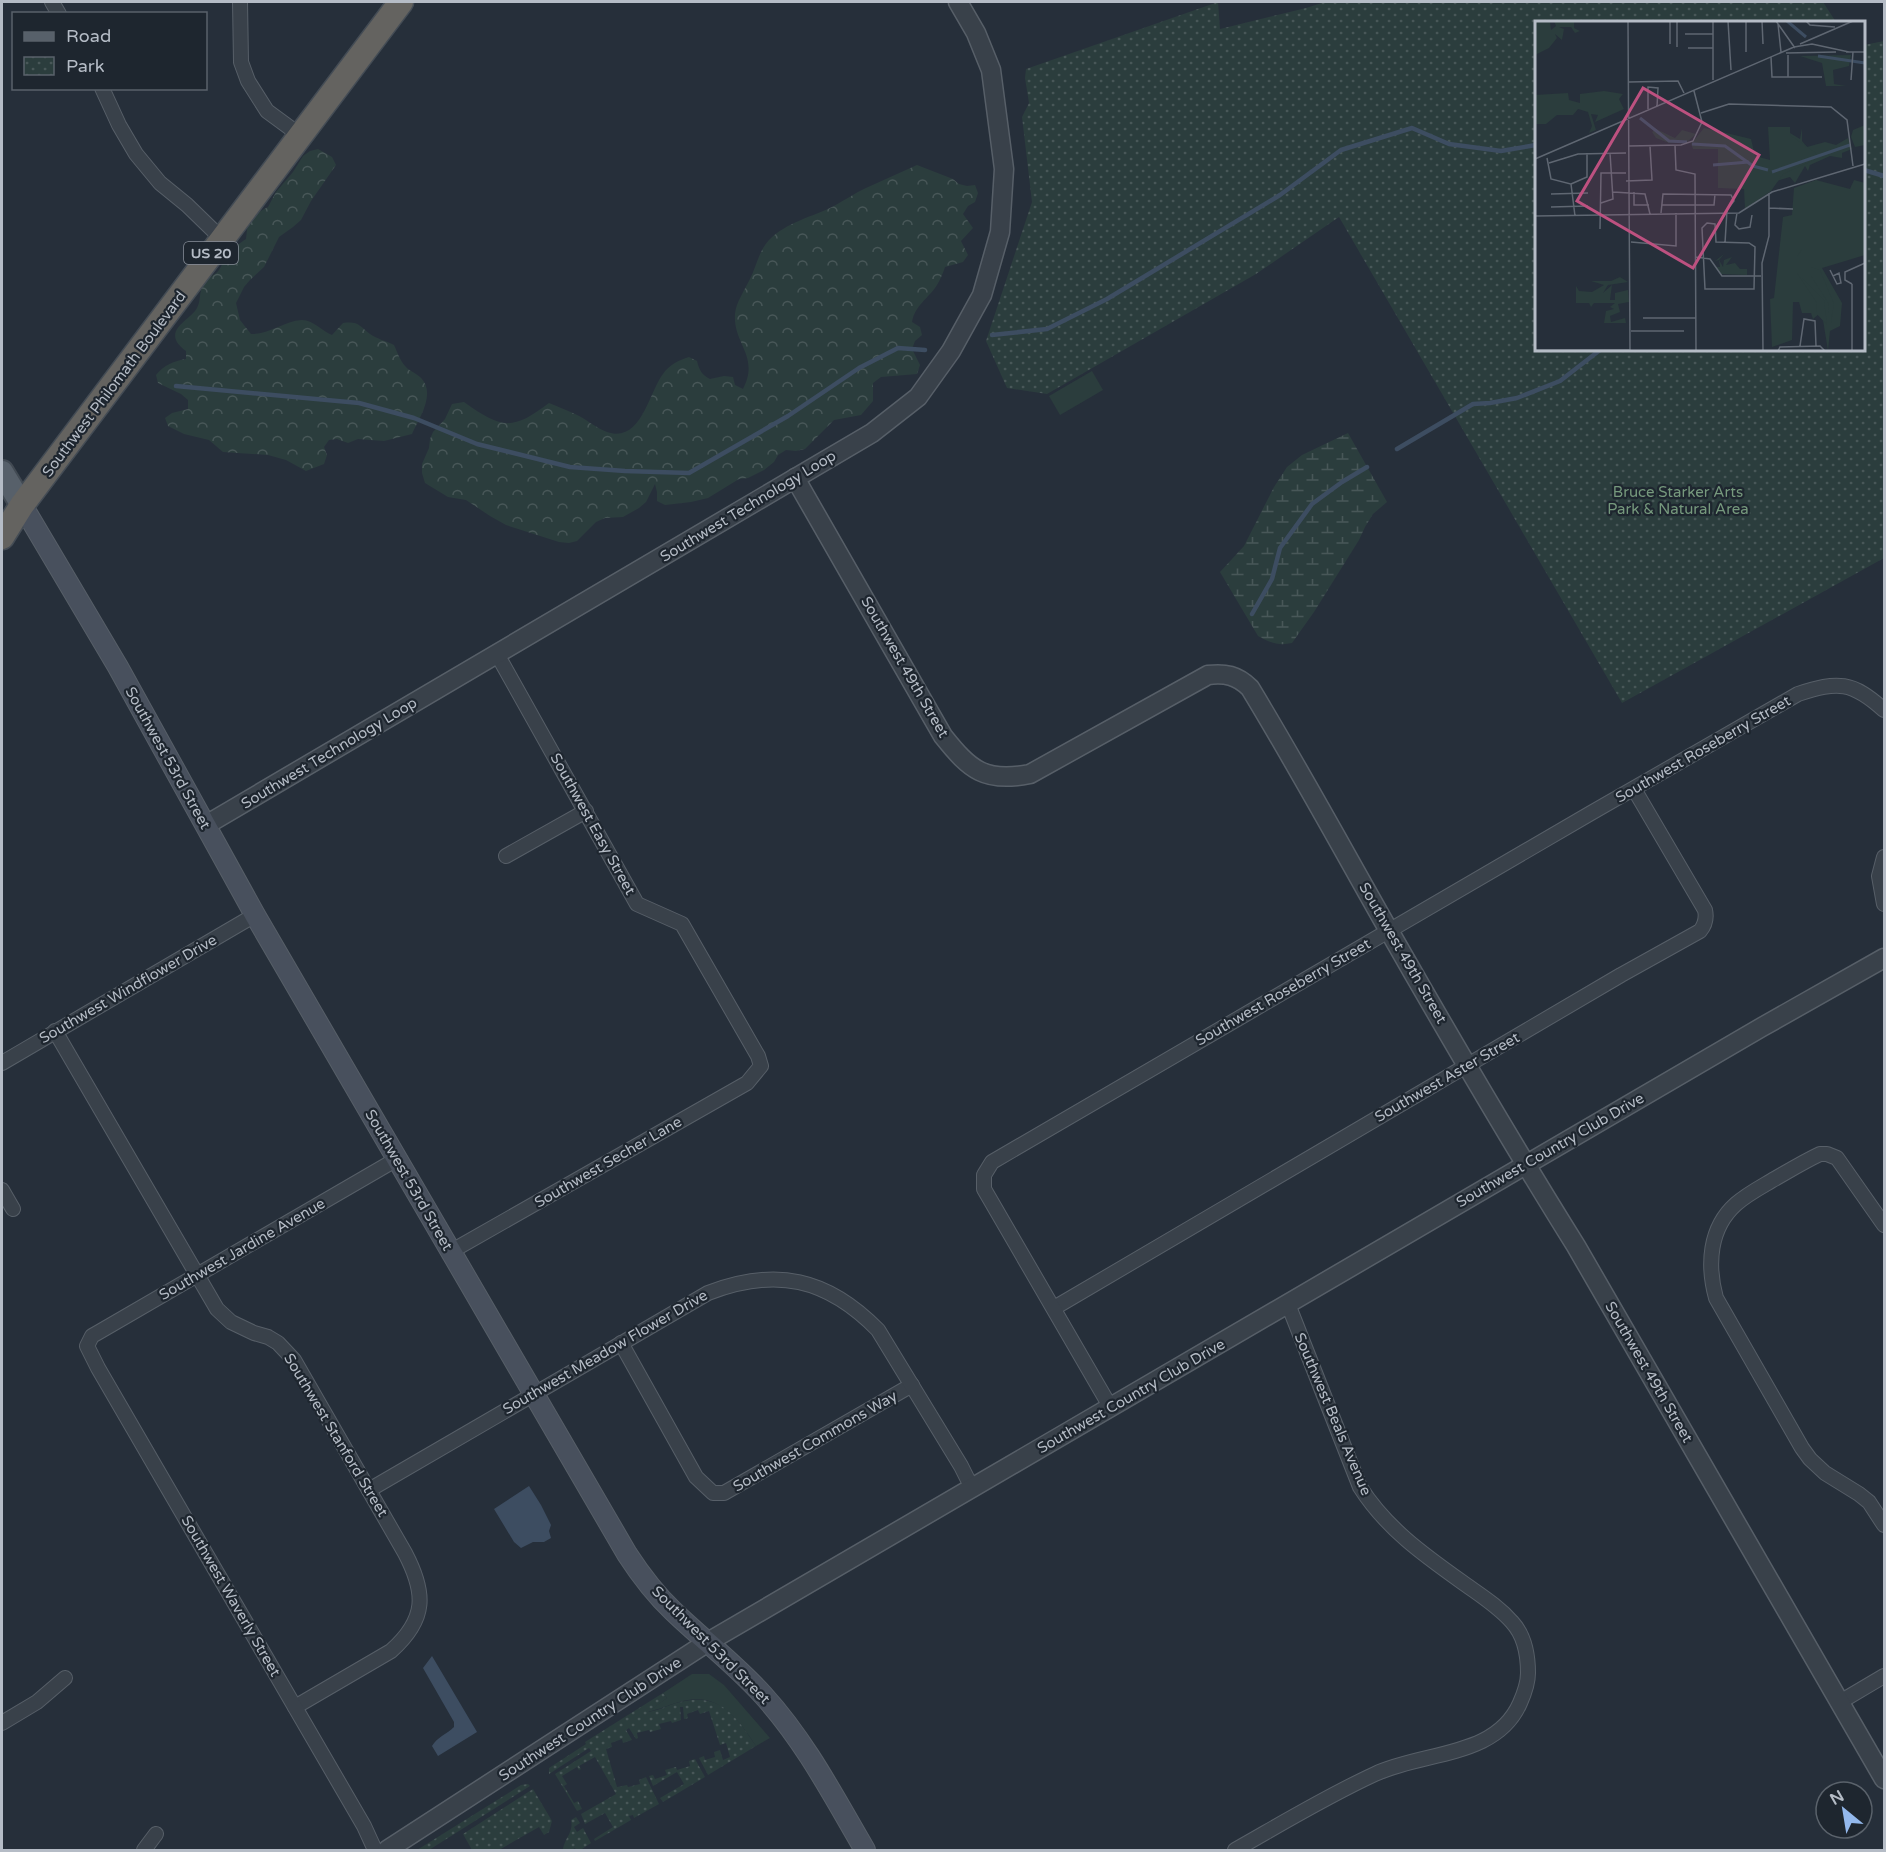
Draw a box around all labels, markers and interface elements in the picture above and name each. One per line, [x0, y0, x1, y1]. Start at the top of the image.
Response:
legend [12, 12, 207, 90]
inset map [1535, 21, 1865, 351]
text: Road [66, 25, 111, 47]
text: Park [66, 55, 105, 77]
road number: US 20 [184, 242, 238, 264]
street label: Southwest Philomath Boulevard [38, 288, 190, 480]
street label: Southwest Technology Loop [657, 446, 839, 566]
park label: Bruce Starker Arts Park & Natural Area [1607, 483, 1749, 518]
street label: Southwest 49th Street [857, 593, 953, 741]
street label: Southwest 53rd Street [121, 684, 215, 833]
street label: Southwest Roseberry Street [1612, 691, 1794, 807]
street label: Southwest Technology Loop [238, 693, 420, 813]
street label: Southwest Easy Street [547, 750, 640, 898]
street label: Southwest 49th Street [1355, 879, 1451, 1027]
street label: Southwest Windflower Drive [36, 931, 220, 1047]
street label: Southwest Roseberry Street [1192, 934, 1374, 1050]
street label: Southwest Aster Street [1371, 1028, 1523, 1126]
street label: Southwest Country Club Drive [1453, 1089, 1647, 1211]
street label: Southwest 53rd Street [361, 1106, 457, 1254]
street label: Southwest Secher Lane [531, 1112, 685, 1212]
street label: Southwest Jardine Avenue [156, 1194, 328, 1304]
street label: Southwest Meadow Flower Drive [499, 1286, 711, 1418]
street label: Southwest 49th Street [1601, 1298, 1697, 1446]
street label: Southwest Beals Avenue [1291, 1330, 1375, 1498]
street label: Southwest Country Club Drive [1034, 1335, 1228, 1457]
street label: Southwest Stanford Street [280, 1350, 392, 1520]
street label: Southwest Commons Way [730, 1387, 900, 1495]
street label: Southwest Waverly Street [178, 1512, 285, 1680]
street label: Southwest 53rd Street [648, 1582, 774, 1708]
street label: Southwest Country Club Drive [495, 1653, 685, 1785]
north arrow [1814, 1780, 1874, 1840]
text: N [1826, 1786, 1848, 1810]

